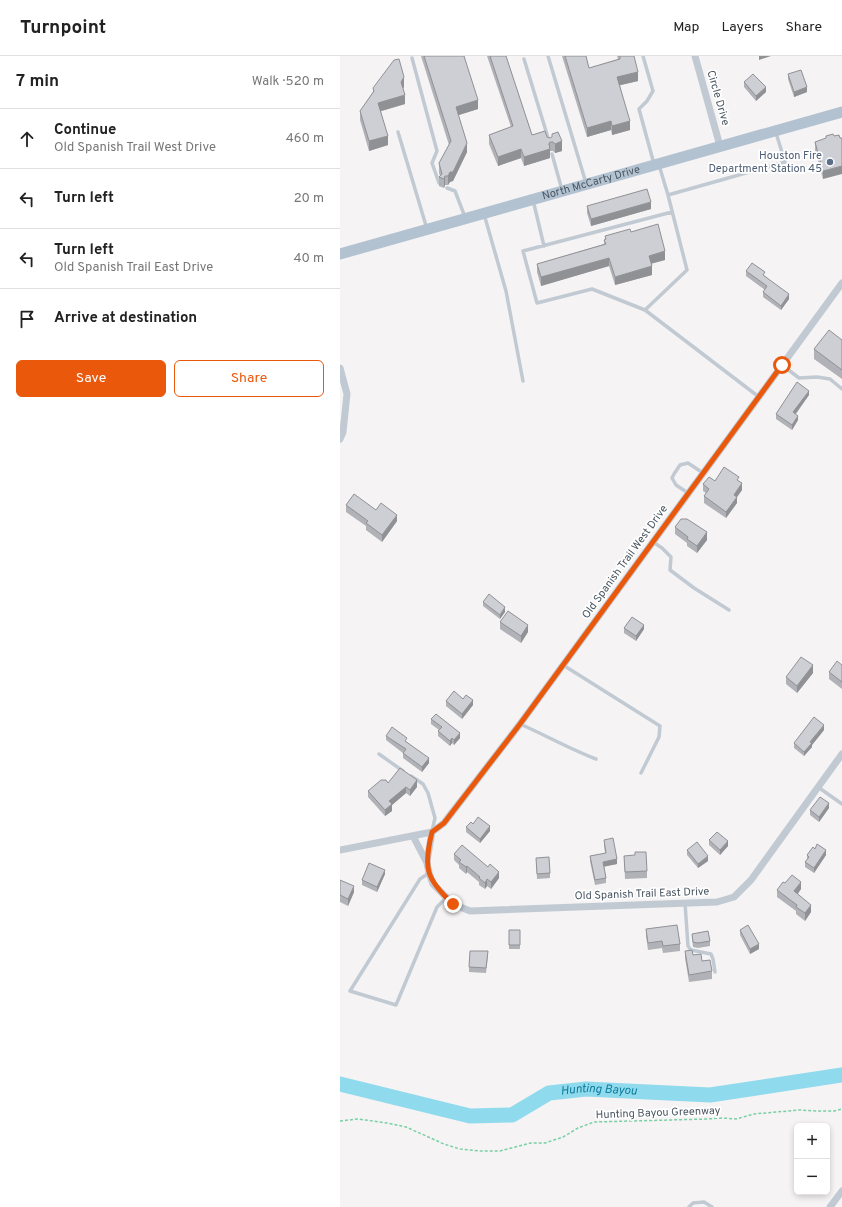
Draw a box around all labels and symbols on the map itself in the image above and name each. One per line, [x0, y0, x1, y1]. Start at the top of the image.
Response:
street label: Circle Drive [703, 69, 733, 127]
place label: Houston Fire Department Station 45 [708, 149, 822, 176]
marker: Houston Fire Department Station 45 [825, 157, 835, 167]
street label: North McCarty Drive [541, 162, 642, 203]
route start [773, 356, 791, 374]
street label: Old Spanish Trail West Drive [579, 502, 671, 622]
street label: Old Spanish Trail East Drive [574, 885, 710, 903]
route end [444, 895, 462, 913]
water label: Hunting Bayou [560, 1081, 638, 1100]
street label: Hunting Bayou Greenway [595, 1104, 721, 1122]

